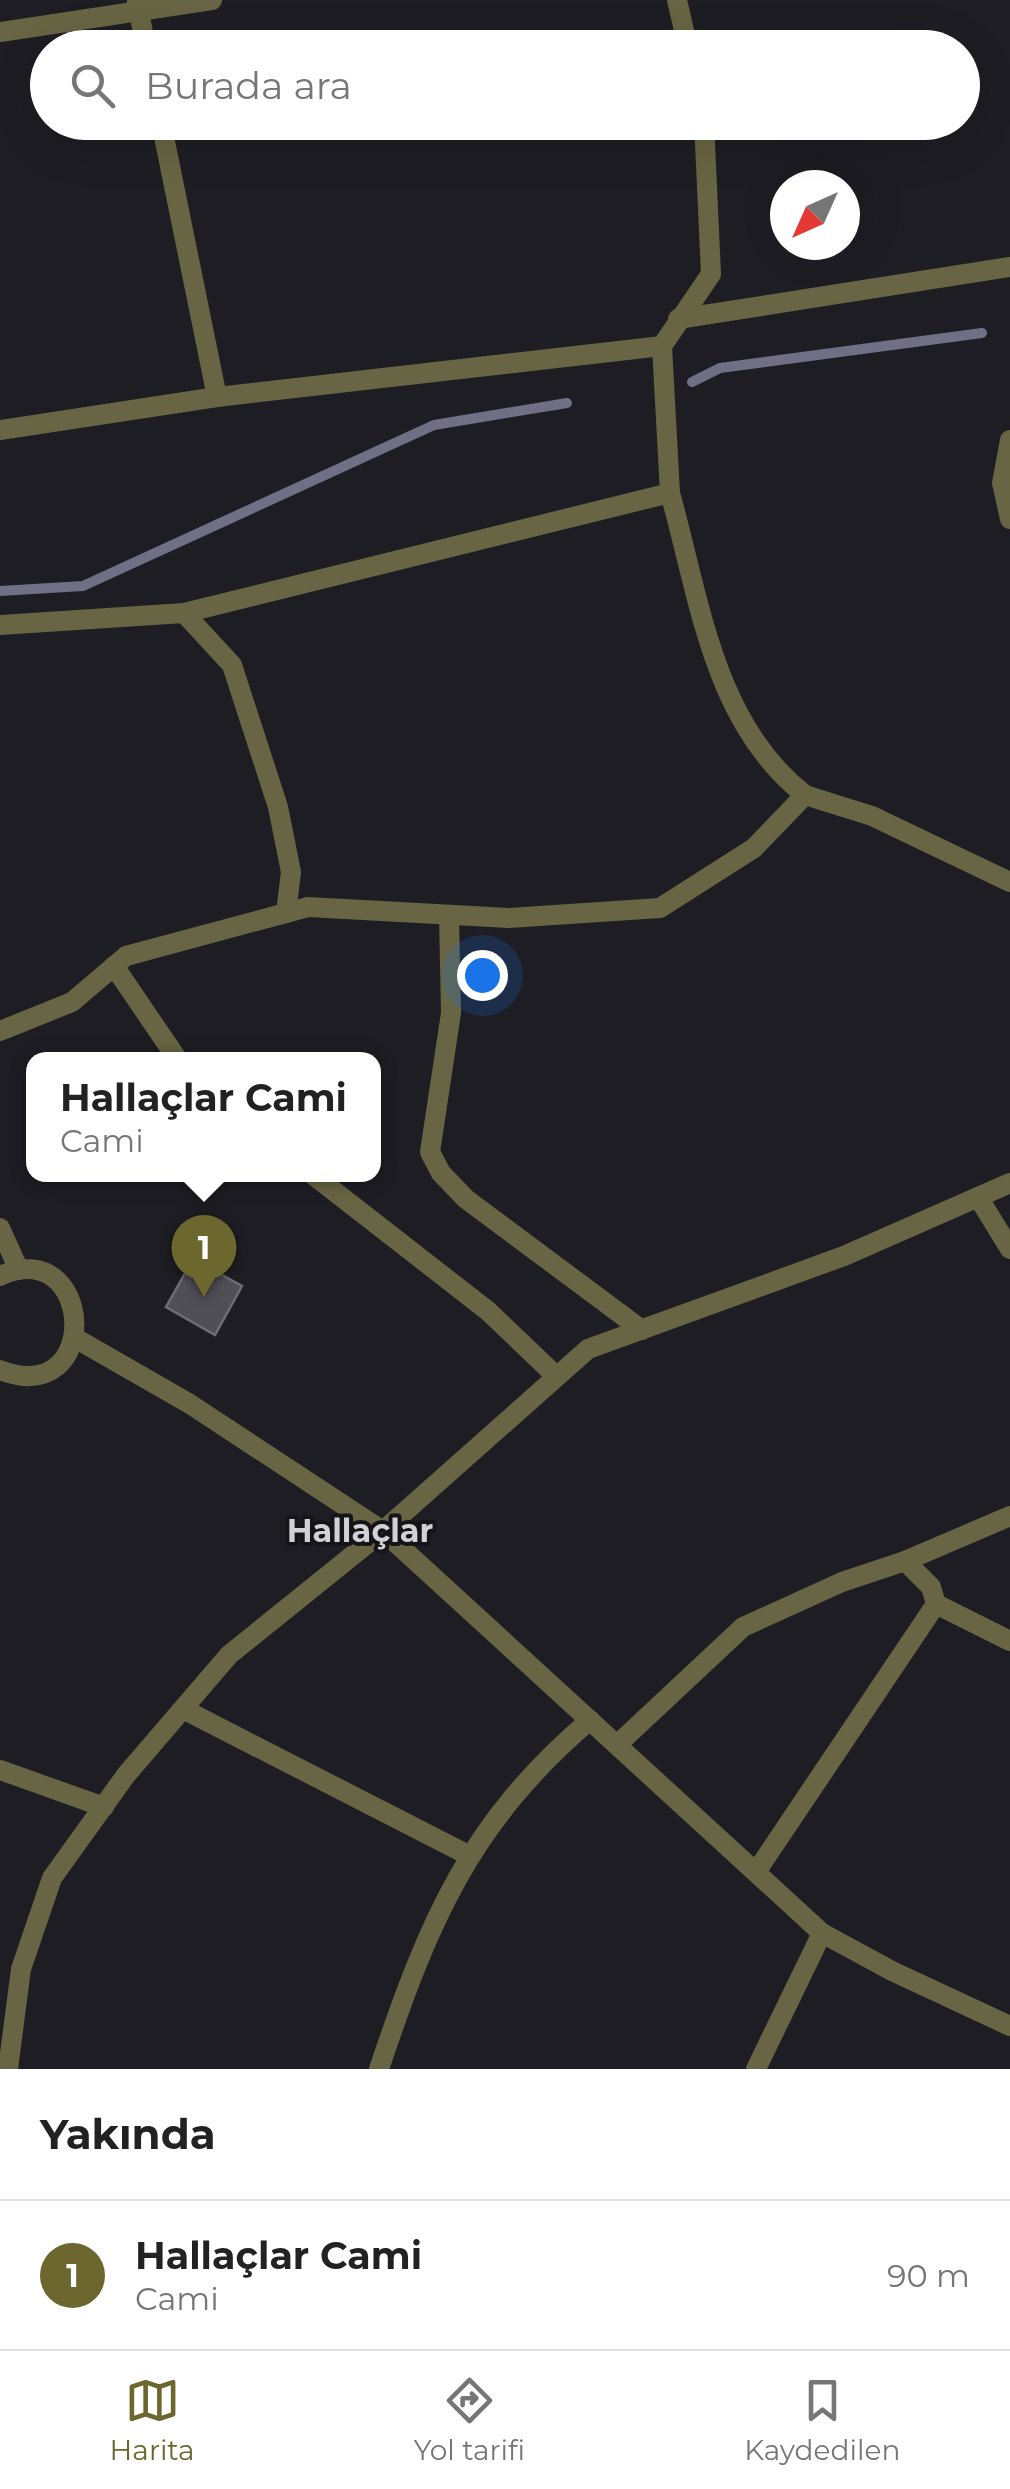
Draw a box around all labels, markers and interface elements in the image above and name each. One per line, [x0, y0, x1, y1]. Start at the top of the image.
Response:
search box [30, 30, 980, 140]
icon: search [65, 58, 120, 113]
text: Burada ara [145, 62, 352, 109]
north arrow [770, 170, 860, 260]
your location [457, 950, 508, 1001]
popup [26, 1052, 381, 1182]
text: Hallaçlar Cami [60, 1074, 347, 1121]
text: Cami [60, 1121, 144, 1160]
pin: 1 [172, 1214, 236, 1297]
district label: Hallaçlar [287, 1511, 433, 1550]
text: Yakında [40, 2108, 216, 2160]
text: Hallaçlar Cami [135, 2232, 422, 2279]
text: 1 [66, 2256, 79, 2295]
text: 90 m [887, 2256, 970, 2295]
text: Cami [135, 2279, 219, 2318]
tab: Harita [110, 2373, 195, 2467]
tab: Yol tarifi [414, 2373, 525, 2467]
tab: Kaydedilen [744, 2373, 900, 2467]

